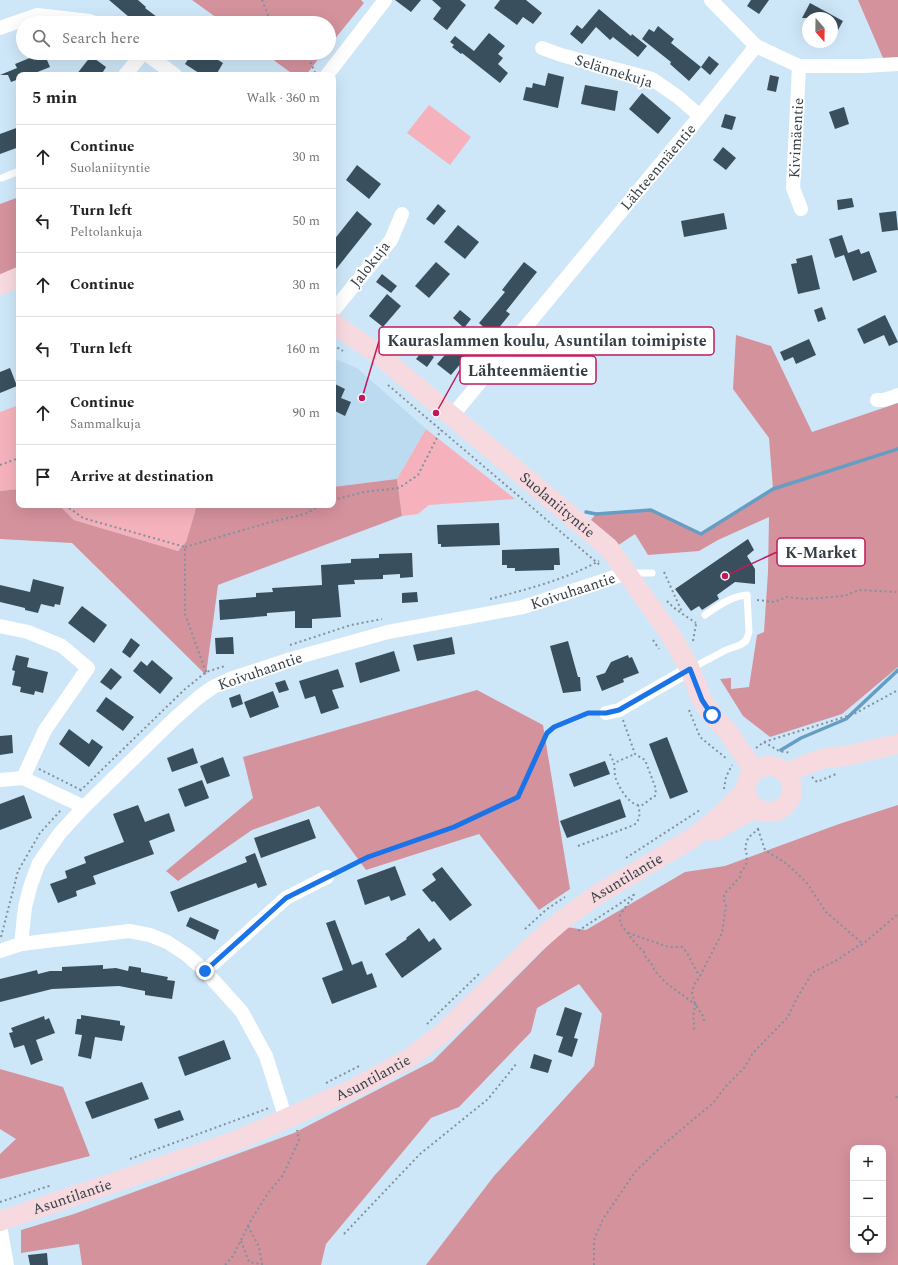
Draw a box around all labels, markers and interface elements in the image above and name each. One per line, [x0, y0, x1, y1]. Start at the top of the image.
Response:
north arrow [802, 12, 838, 48]
search box [16, 16, 336, 60]
icon: search [30, 27, 52, 49]
text: Search here [62, 27, 140, 50]
street label: Selännekuja [572, 49, 656, 94]
text: 5 min [32, 85, 77, 111]
text: Walk · 360 m [246, 88, 320, 108]
street label: Kivimäentie [783, 97, 810, 179]
street label: Lähteenmäentie [615, 119, 702, 216]
text: Continue [70, 135, 135, 158]
icon: ahead [32, 146, 54, 168]
text: 30 m [293, 147, 320, 167]
text: Suolaniityntie [70, 158, 150, 178]
text: Turn left [70, 199, 132, 222]
icon: left [32, 210, 54, 232]
text: 50 m [293, 211, 320, 231]
text: Peltolankuja [70, 222, 142, 242]
street label: Jalokuja [345, 235, 396, 293]
text: Continue [70, 273, 135, 296]
icon: ahead [32, 274, 54, 296]
text: 30 m [293, 275, 320, 295]
callout: Kauraslammen koulu, Asuntilan toimipiste [379, 327, 714, 355]
text: Kauraslammen koulu, Asuntilan toimipiste [387, 329, 707, 353]
text: Turn left [70, 337, 132, 360]
icon: left [32, 338, 54, 360]
text: 160 m [286, 339, 320, 359]
callout: Lähteenmäentie [460, 356, 596, 384]
text: Lähteenmäentie [468, 359, 588, 383]
text: Continue [70, 391, 135, 414]
icon: ahead [32, 402, 54, 424]
text: 90 m [293, 403, 320, 423]
text: Sammalkuja [70, 414, 141, 434]
text: Arrive at destination [70, 465, 214, 488]
icon: arrive [32, 466, 54, 488]
street label: Suolaniityntie [514, 466, 600, 544]
callout: K-Market [777, 538, 865, 566]
text: K-Market [785, 541, 857, 565]
street label: Koivuhaantie [528, 567, 619, 616]
street label: Koivuhaantie [215, 646, 306, 697]
route start [703, 706, 721, 724]
street label: Asuntilantie [584, 847, 667, 909]
route end [196, 962, 214, 980]
street label: Asuntilantie [332, 1049, 415, 1107]
map controls [850, 1145, 886, 1253]
button: + [850, 1145, 886, 1181]
street label: Asuntilantie [29, 1173, 115, 1221]
button: − [850, 1181, 886, 1217]
button: locate [850, 1217, 886, 1253]

